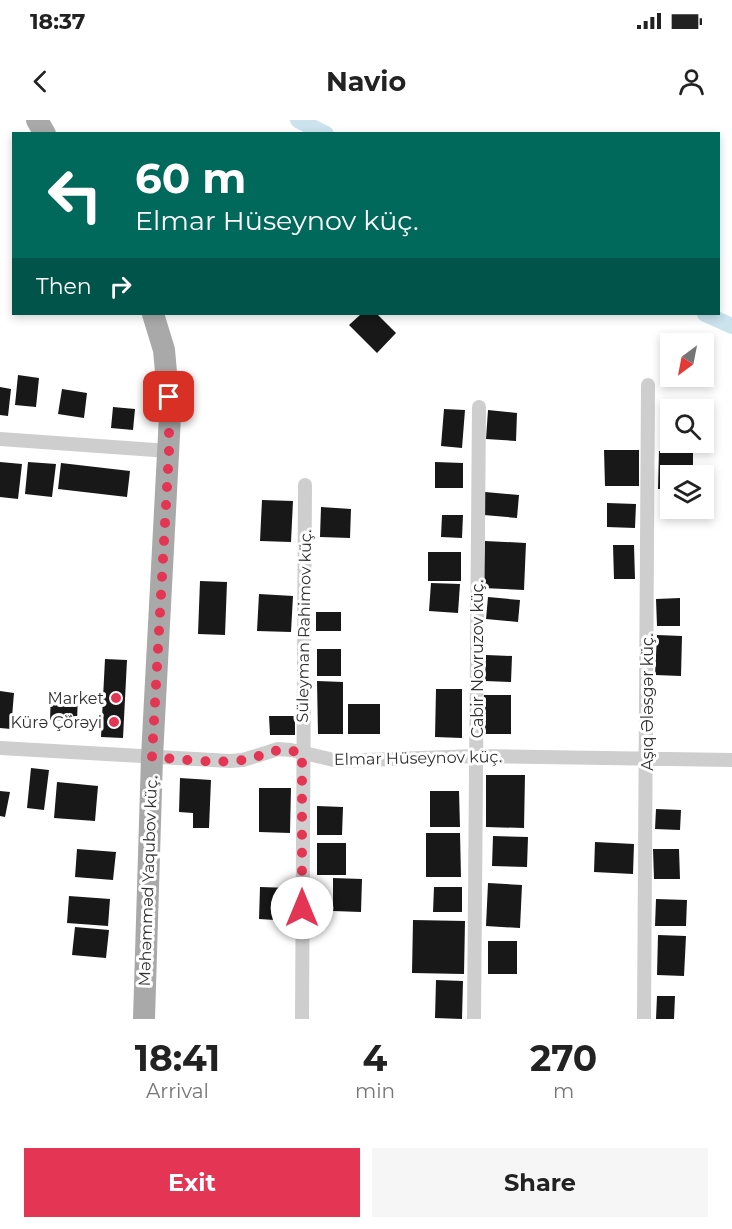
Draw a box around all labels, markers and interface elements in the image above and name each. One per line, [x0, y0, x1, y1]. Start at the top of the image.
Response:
text: 18:37 [30, 8, 85, 35]
icon: back [24, 65, 57, 98]
text: Navio [326, 65, 406, 98]
icon: person [675, 65, 708, 98]
text: 60 m [135, 152, 246, 204]
icon: left [36, 156, 114, 234]
text: Elmar Hüseynov küç. [135, 204, 419, 237]
icon: right [104, 270, 137, 303]
text: Then [36, 273, 92, 300]
north arrow [660, 333, 714, 387]
map controls [660, 333, 714, 519]
pin [143, 371, 194, 422]
icon: arrive [152, 380, 185, 413]
button: search [660, 399, 714, 453]
button: layers [660, 465, 714, 519]
street label: Süleyman Rahimov küç. [293, 529, 315, 723]
street label: Cabir Novruzov küç. [468, 580, 487, 738]
street label: Aşıq Ələsgər küç. [638, 633, 657, 771]
place label: Market [48, 689, 105, 708]
marker: Market [109, 691, 123, 705]
place label: Kürə Çörəyi [10, 713, 102, 732]
marker: Kürə Çörəyi [107, 715, 121, 729]
street label: Elmar Hüseynov küç. [334, 747, 502, 769]
street label: Məhəmməd Yaqubov küç. [135, 775, 161, 987]
position arrow [270, 876, 334, 940]
text: 18:41 [135, 1036, 220, 1080]
text: 4 [363, 1036, 387, 1080]
text: 270 [530, 1036, 597, 1080]
text: Arrival [146, 1079, 209, 1103]
text: min [355, 1079, 395, 1103]
text: m [553, 1079, 574, 1103]
button: Exit [24, 1148, 360, 1217]
button: Share [372, 1148, 708, 1217]

